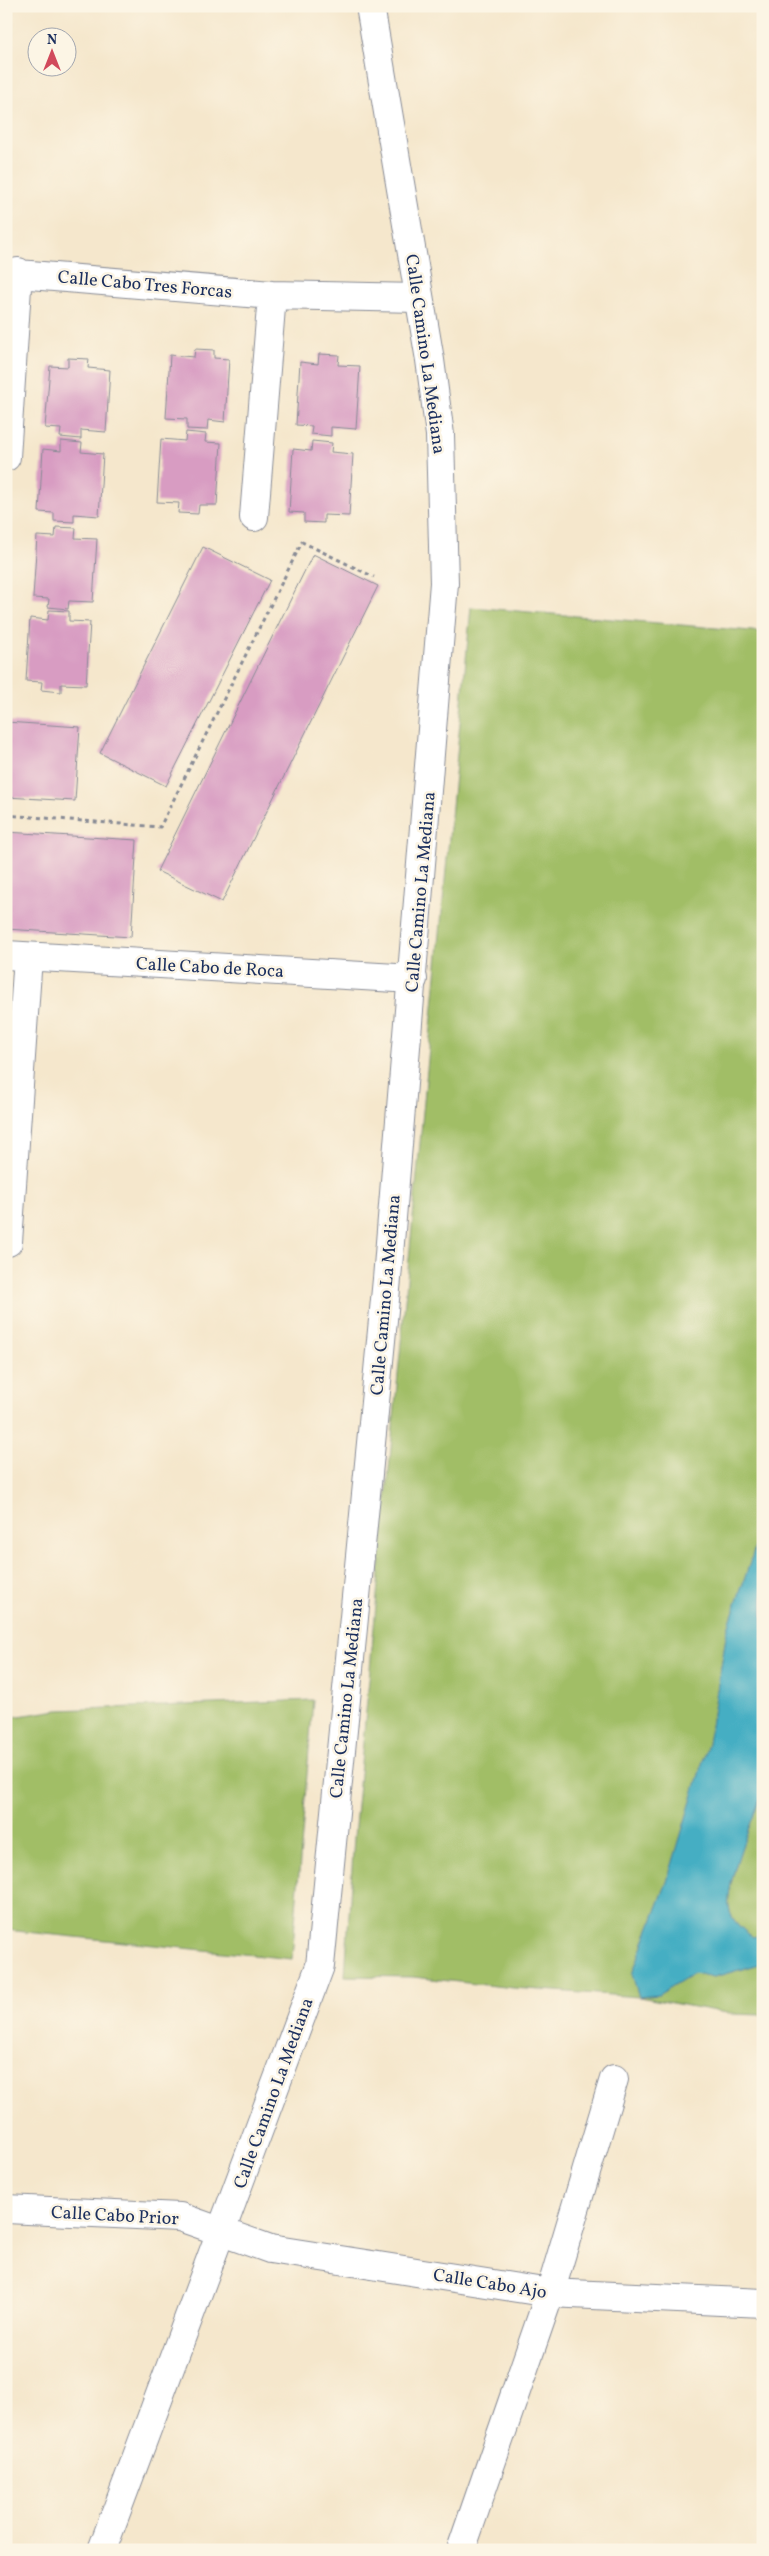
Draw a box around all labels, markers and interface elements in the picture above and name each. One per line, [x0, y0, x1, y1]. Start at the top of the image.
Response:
north arrow [28, 28, 78, 78]
text: N [47, 31, 57, 50]
street label: Calle Camino La Mediana [398, 253, 451, 456]
street label: Calle Cabo Tres Forcas [57, 265, 233, 306]
street label: Calle Camino La Mediana [400, 791, 443, 994]
street label: Calle Cabo de Roca [135, 952, 285, 985]
street label: Calle Camino La Mediana [365, 1194, 408, 1397]
street label: Calle Camino La Mediana [325, 1597, 370, 1800]
street label: Calle Camino La Mediana [228, 1995, 321, 2192]
street label: Calle Cabo Prior [50, 2201, 180, 2232]
street label: Calle Cabo Ajo [431, 2263, 548, 2306]

